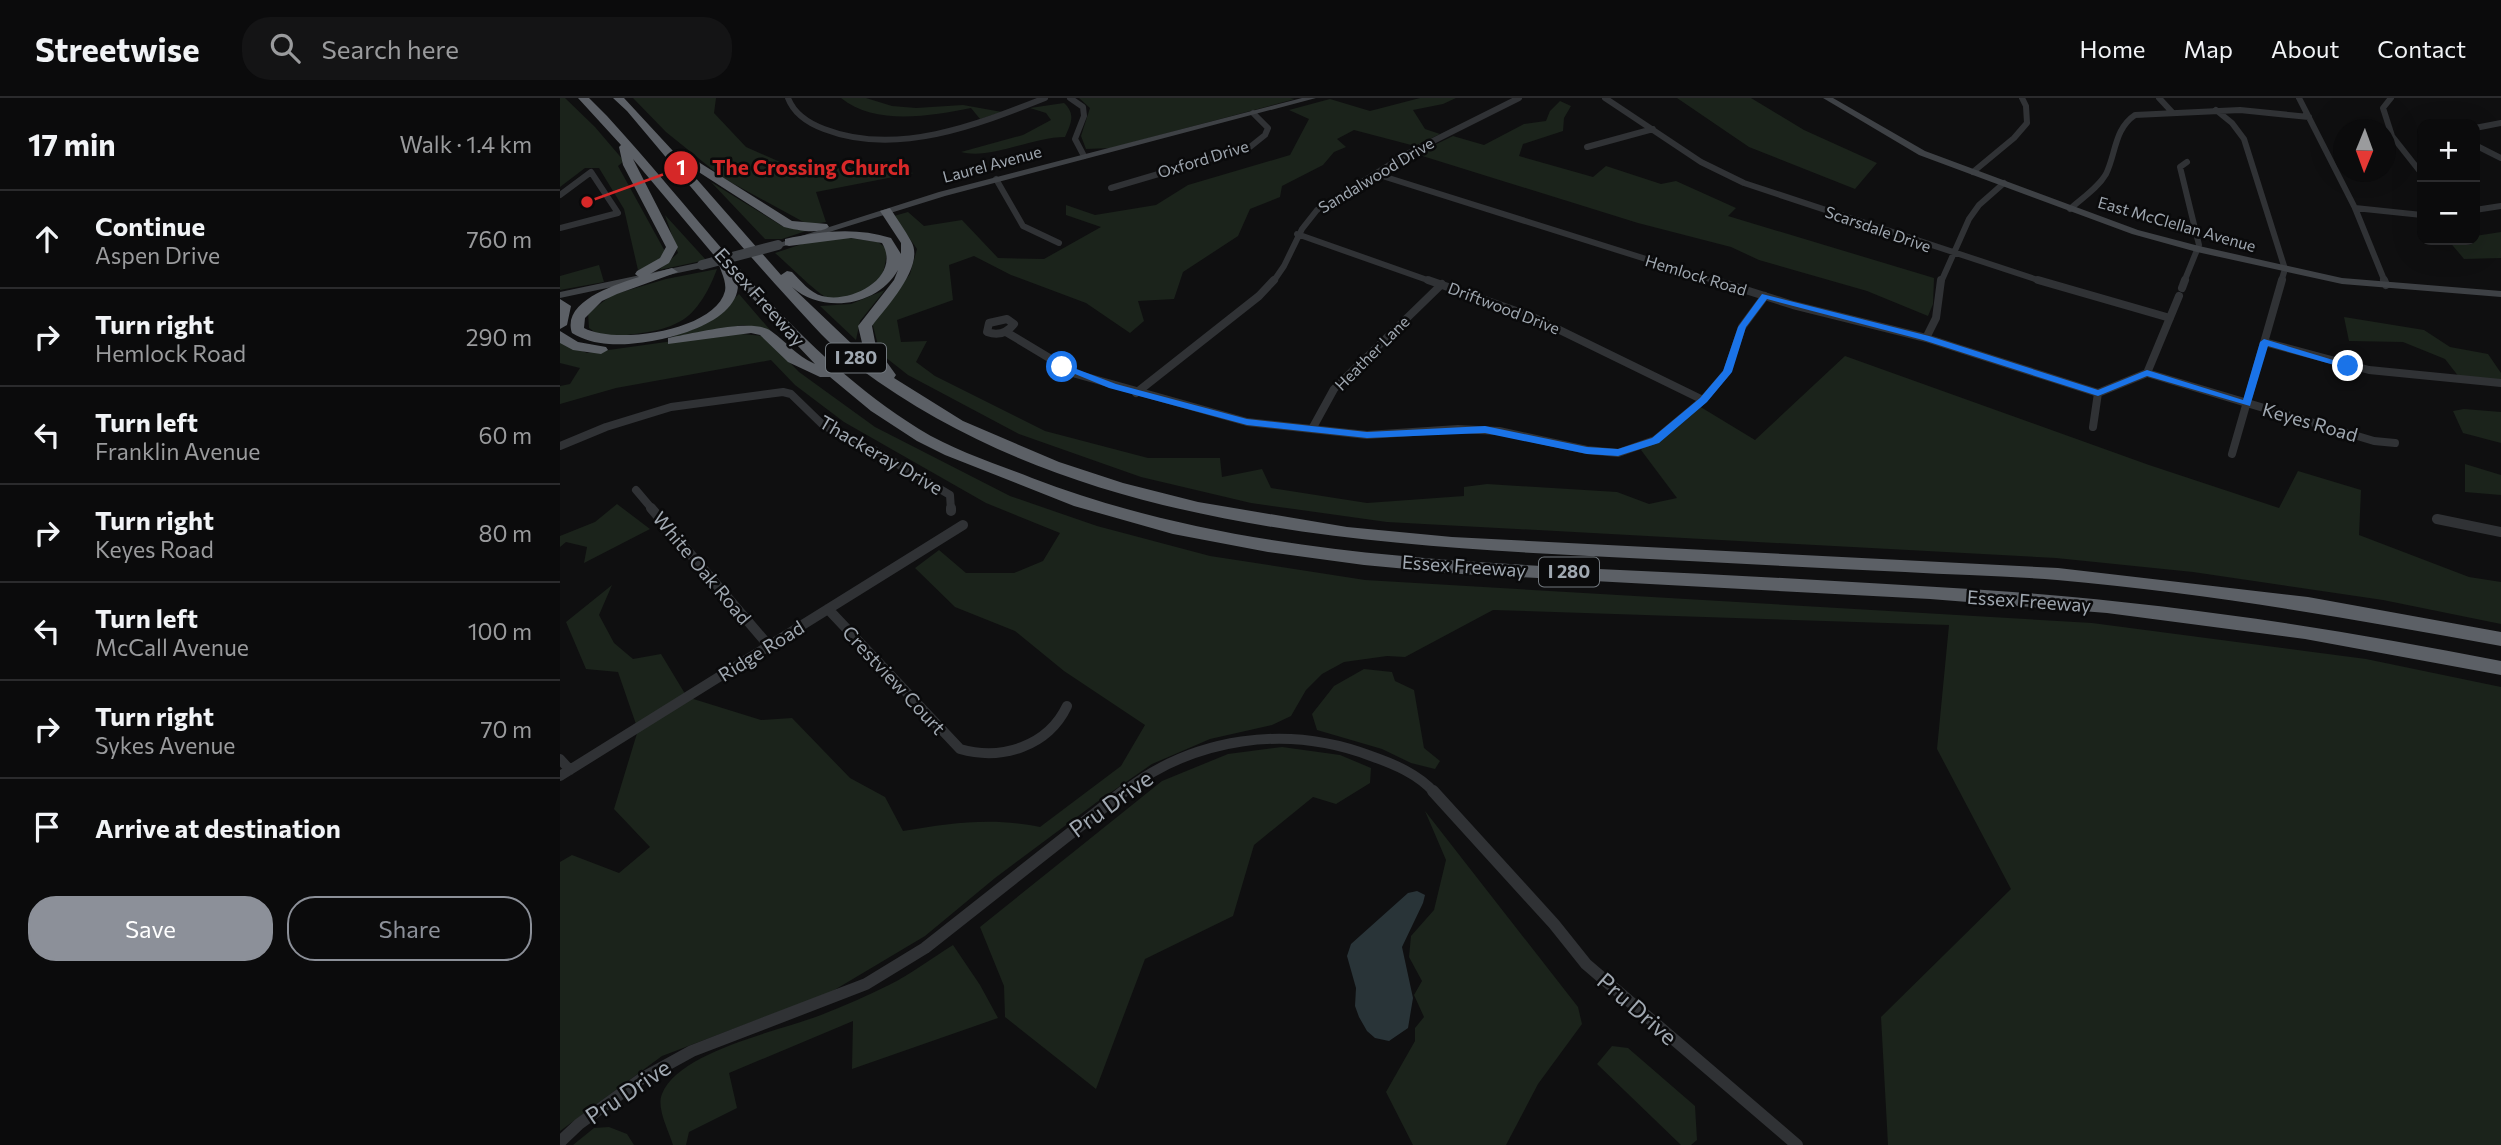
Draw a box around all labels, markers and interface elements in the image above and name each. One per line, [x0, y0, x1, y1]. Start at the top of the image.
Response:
search box [242, 17, 732, 80]
text: Streetwise [35, 28, 200, 69]
icon: search [266, 29, 304, 67]
text: Search here [322, 33, 459, 64]
text: Home [2080, 34, 2146, 63]
text: Map [2184, 34, 2233, 63]
text: About [2271, 34, 2339, 63]
text: Contact [2377, 34, 2466, 63]
north arrow [2333, 119, 2396, 182]
map controls [2417, 119, 2480, 245]
button: + [2417, 119, 2480, 182]
text: 17 min [28, 125, 116, 162]
text: Walk · 1.4 km [400, 130, 532, 158]
street label: Sandalwood Drive [1315, 133, 1437, 217]
street label: Oxford Drive [1155, 136, 1251, 181]
street label: Laurel Avenue [940, 141, 1043, 186]
callout: The Crossing Church [663, 147, 924, 189]
text: 1 [676, 154, 686, 179]
text: The Crossing Church [712, 154, 910, 179]
button: − [2417, 182, 2480, 245]
street label: East McClellan Avenue [2096, 192, 2258, 255]
street label: Scarsdale Drive [1823, 201, 1934, 256]
text: Continue [95, 210, 205, 241]
icon: ahead [28, 220, 66, 258]
text: 760 m [466, 225, 532, 253]
text: Aspen Drive [95, 241, 220, 269]
street label: Essex Freeway [710, 243, 811, 351]
street label: Hemlock Road [1643, 250, 1749, 299]
street label: Driftwood Drive [1446, 278, 1563, 338]
text: Turn right [95, 308, 214, 339]
street label: Heather Lane [1330, 311, 1413, 394]
icon: right [28, 318, 66, 356]
text: 290 m [466, 323, 532, 351]
text: Hemlock Road [95, 339, 246, 367]
road number: I 280 [826, 344, 886, 372]
route end [2332, 350, 2363, 381]
route start [1046, 351, 1077, 382]
street label: Keyes Road [2260, 397, 2360, 446]
text: Turn left [95, 406, 198, 437]
street label: Thackeray Drive [815, 410, 947, 499]
icon: left [28, 416, 66, 454]
text: 60 m [479, 421, 532, 449]
text: Franklin Avenue [95, 437, 261, 465]
text: Turn right [95, 504, 214, 535]
street label: White Oak Road [649, 507, 756, 629]
icon: right [28, 514, 66, 552]
text: 80 m [479, 519, 532, 547]
text: Keyes Road [95, 535, 214, 563]
street label: Essex Freeway [1401, 550, 1527, 581]
road number: I 280 [1539, 558, 1599, 586]
street label: Essex Freeway [1966, 585, 2092, 616]
text: Turn left [95, 602, 198, 633]
icon: left [28, 612, 66, 650]
street label: Ridge Road [714, 615, 808, 686]
text: 100 m [468, 617, 532, 645]
street label: Crestview Court [838, 621, 951, 739]
text: McCall Avenue [95, 633, 249, 661]
text: Turn right [95, 700, 214, 731]
icon: right [28, 710, 66, 748]
text: 70 m [480, 715, 532, 743]
text: Sykes Avenue [95, 731, 235, 759]
street label: Pru Drive [1063, 764, 1158, 843]
icon: arrive [28, 808, 66, 846]
text: Arrive at destination [95, 812, 341, 843]
button: Save [28, 896, 273, 961]
button: Share [287, 896, 532, 961]
street label: Pru Drive [1592, 966, 1683, 1050]
street label: Pru Drive [580, 1053, 675, 1130]

